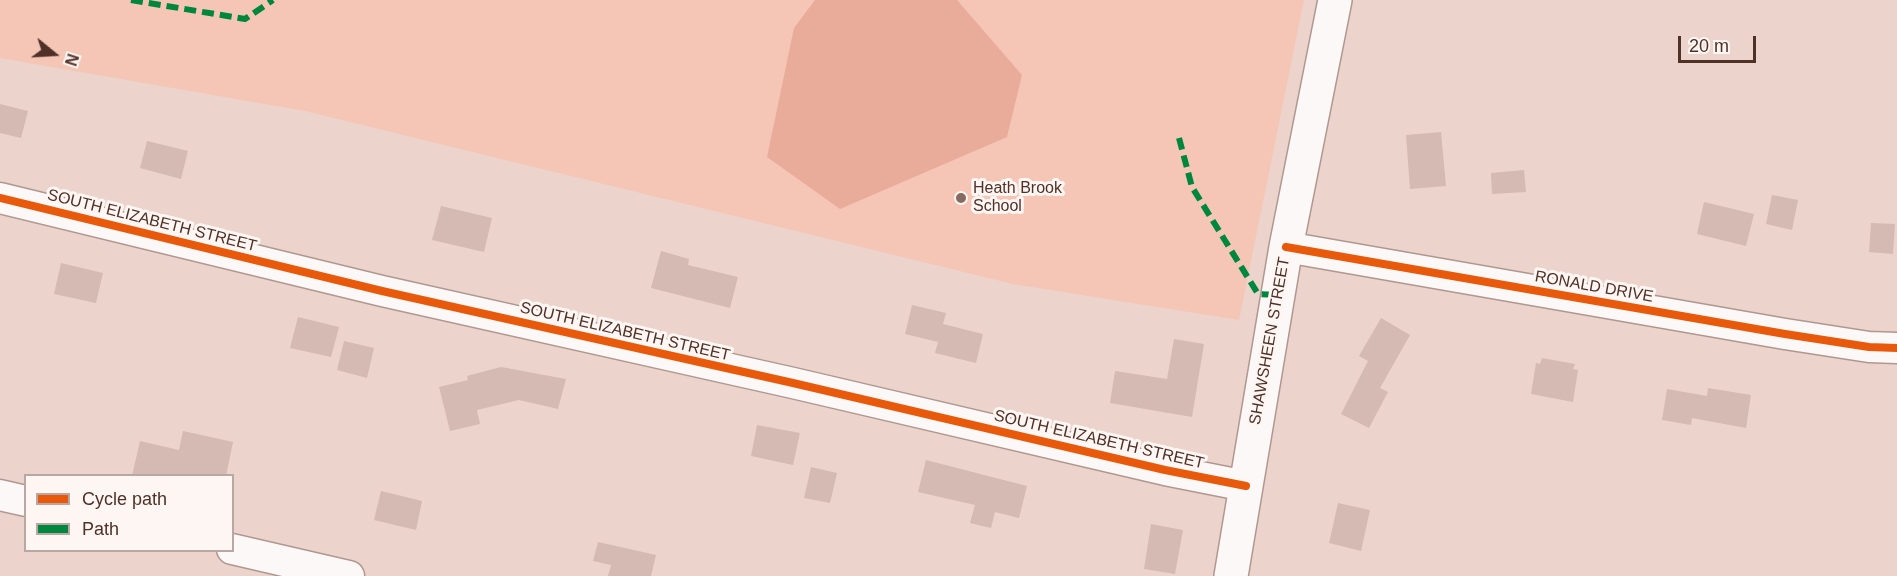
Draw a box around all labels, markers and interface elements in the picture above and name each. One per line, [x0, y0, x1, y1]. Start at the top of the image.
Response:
north arrow [24, 24, 84, 84]
scale bar [1681, 24, 1759, 62]
text: 20 m [1689, 36, 1729, 56]
text: N [62, 52, 81, 68]
place label: Heath Brook School [973, 179, 1062, 217]
street label: SOUTH ELIZABETH STREET [45, 186, 259, 256]
marker: Heath Brook School [954, 191, 968, 205]
street label: SHAWSHEEN STREET [1246, 256, 1294, 426]
street label: RONALD DRIVE [1533, 267, 1655, 307]
street label: SOUTH ELIZABETH STREET [518, 298, 732, 366]
street label: SOUTH ELIZABETH STREET [992, 406, 1206, 474]
legend [24, 474, 234, 552]
text: Cycle path [82, 489, 167, 509]
text: Path [82, 519, 119, 539]

